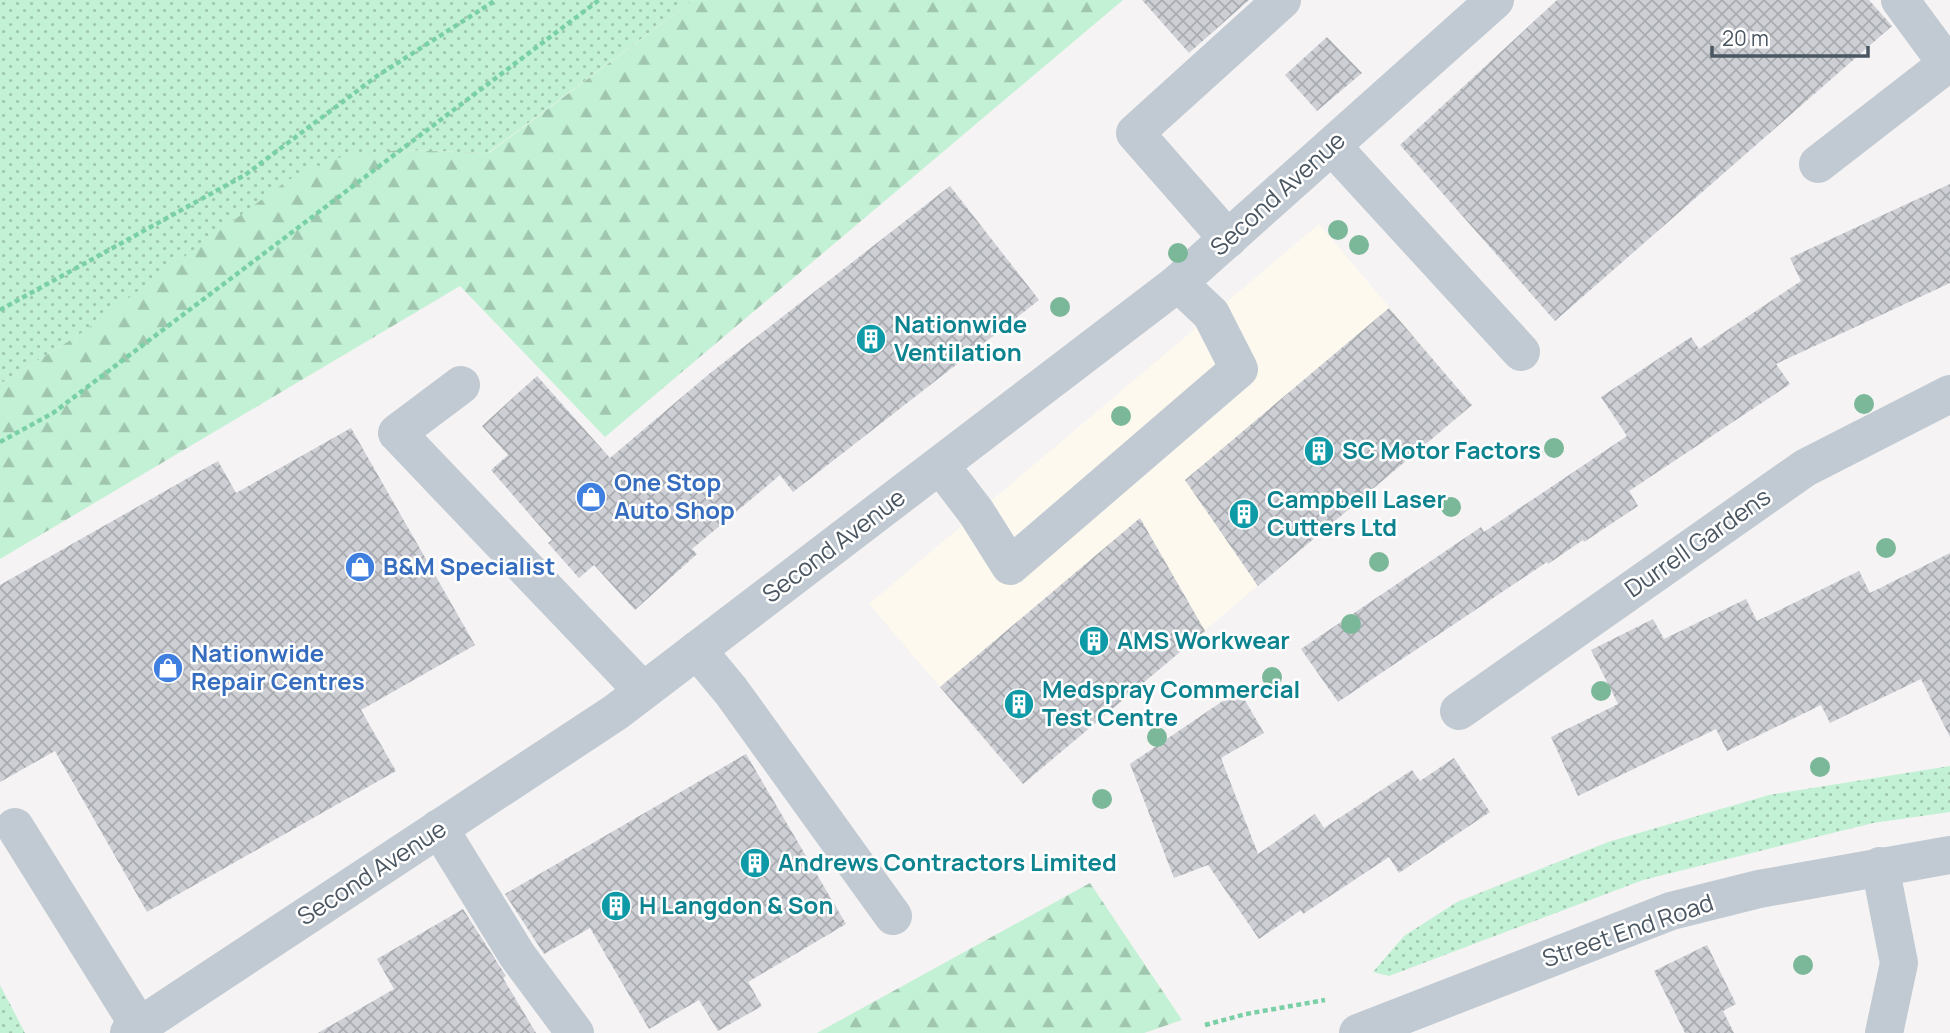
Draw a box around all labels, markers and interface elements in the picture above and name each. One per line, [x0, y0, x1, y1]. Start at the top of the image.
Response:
scale bar [1712, 14, 1868, 58]
text: 20 m [1722, 24, 1769, 52]
street label: Second Avenue [1202, 123, 1352, 262]
place label: Nationwide Ventilation [894, 307, 1027, 368]
building icon: Nationwide Ventilation [854, 322, 888, 356]
place label: SC Motor Factors [1342, 433, 1541, 466]
building icon: SC Motor Factors [1302, 434, 1336, 468]
place label: One Stop Auto Shop [614, 465, 735, 526]
street label: Durrell Gardens [1618, 479, 1777, 604]
shop icon: One Stop Auto Shop [574, 480, 608, 514]
street label: Second Avenue [755, 480, 911, 610]
place label: Campbell Laser Cutters Ltd [1267, 482, 1446, 543]
building icon: Campbell Laser Cutters Ltd [1227, 497, 1261, 531]
place label: B&M Specialist [383, 549, 555, 582]
shop icon: B&M Specialist [343, 550, 377, 584]
place label: AMS Workwear [1117, 623, 1290, 656]
building icon: AMS Workwear [1077, 624, 1111, 658]
place label: Nationwide Repair Centres [191, 636, 365, 697]
shop icon: Nationwide Repair Centres [151, 651, 185, 685]
place label: Medspray Commercial Test Centre [1042, 672, 1300, 733]
building icon: Medspray Commercial Test Centre [1002, 687, 1036, 721]
street label: Second Avenue [290, 811, 452, 932]
place label: Andrews Contractors Limited [778, 845, 1117, 878]
building icon: Andrews Contractors Limited [738, 846, 772, 880]
street label: Street End Road [1537, 885, 1718, 974]
place label: H Langdon & Son [639, 888, 833, 921]
building icon: H Langdon & Son [599, 889, 633, 923]

